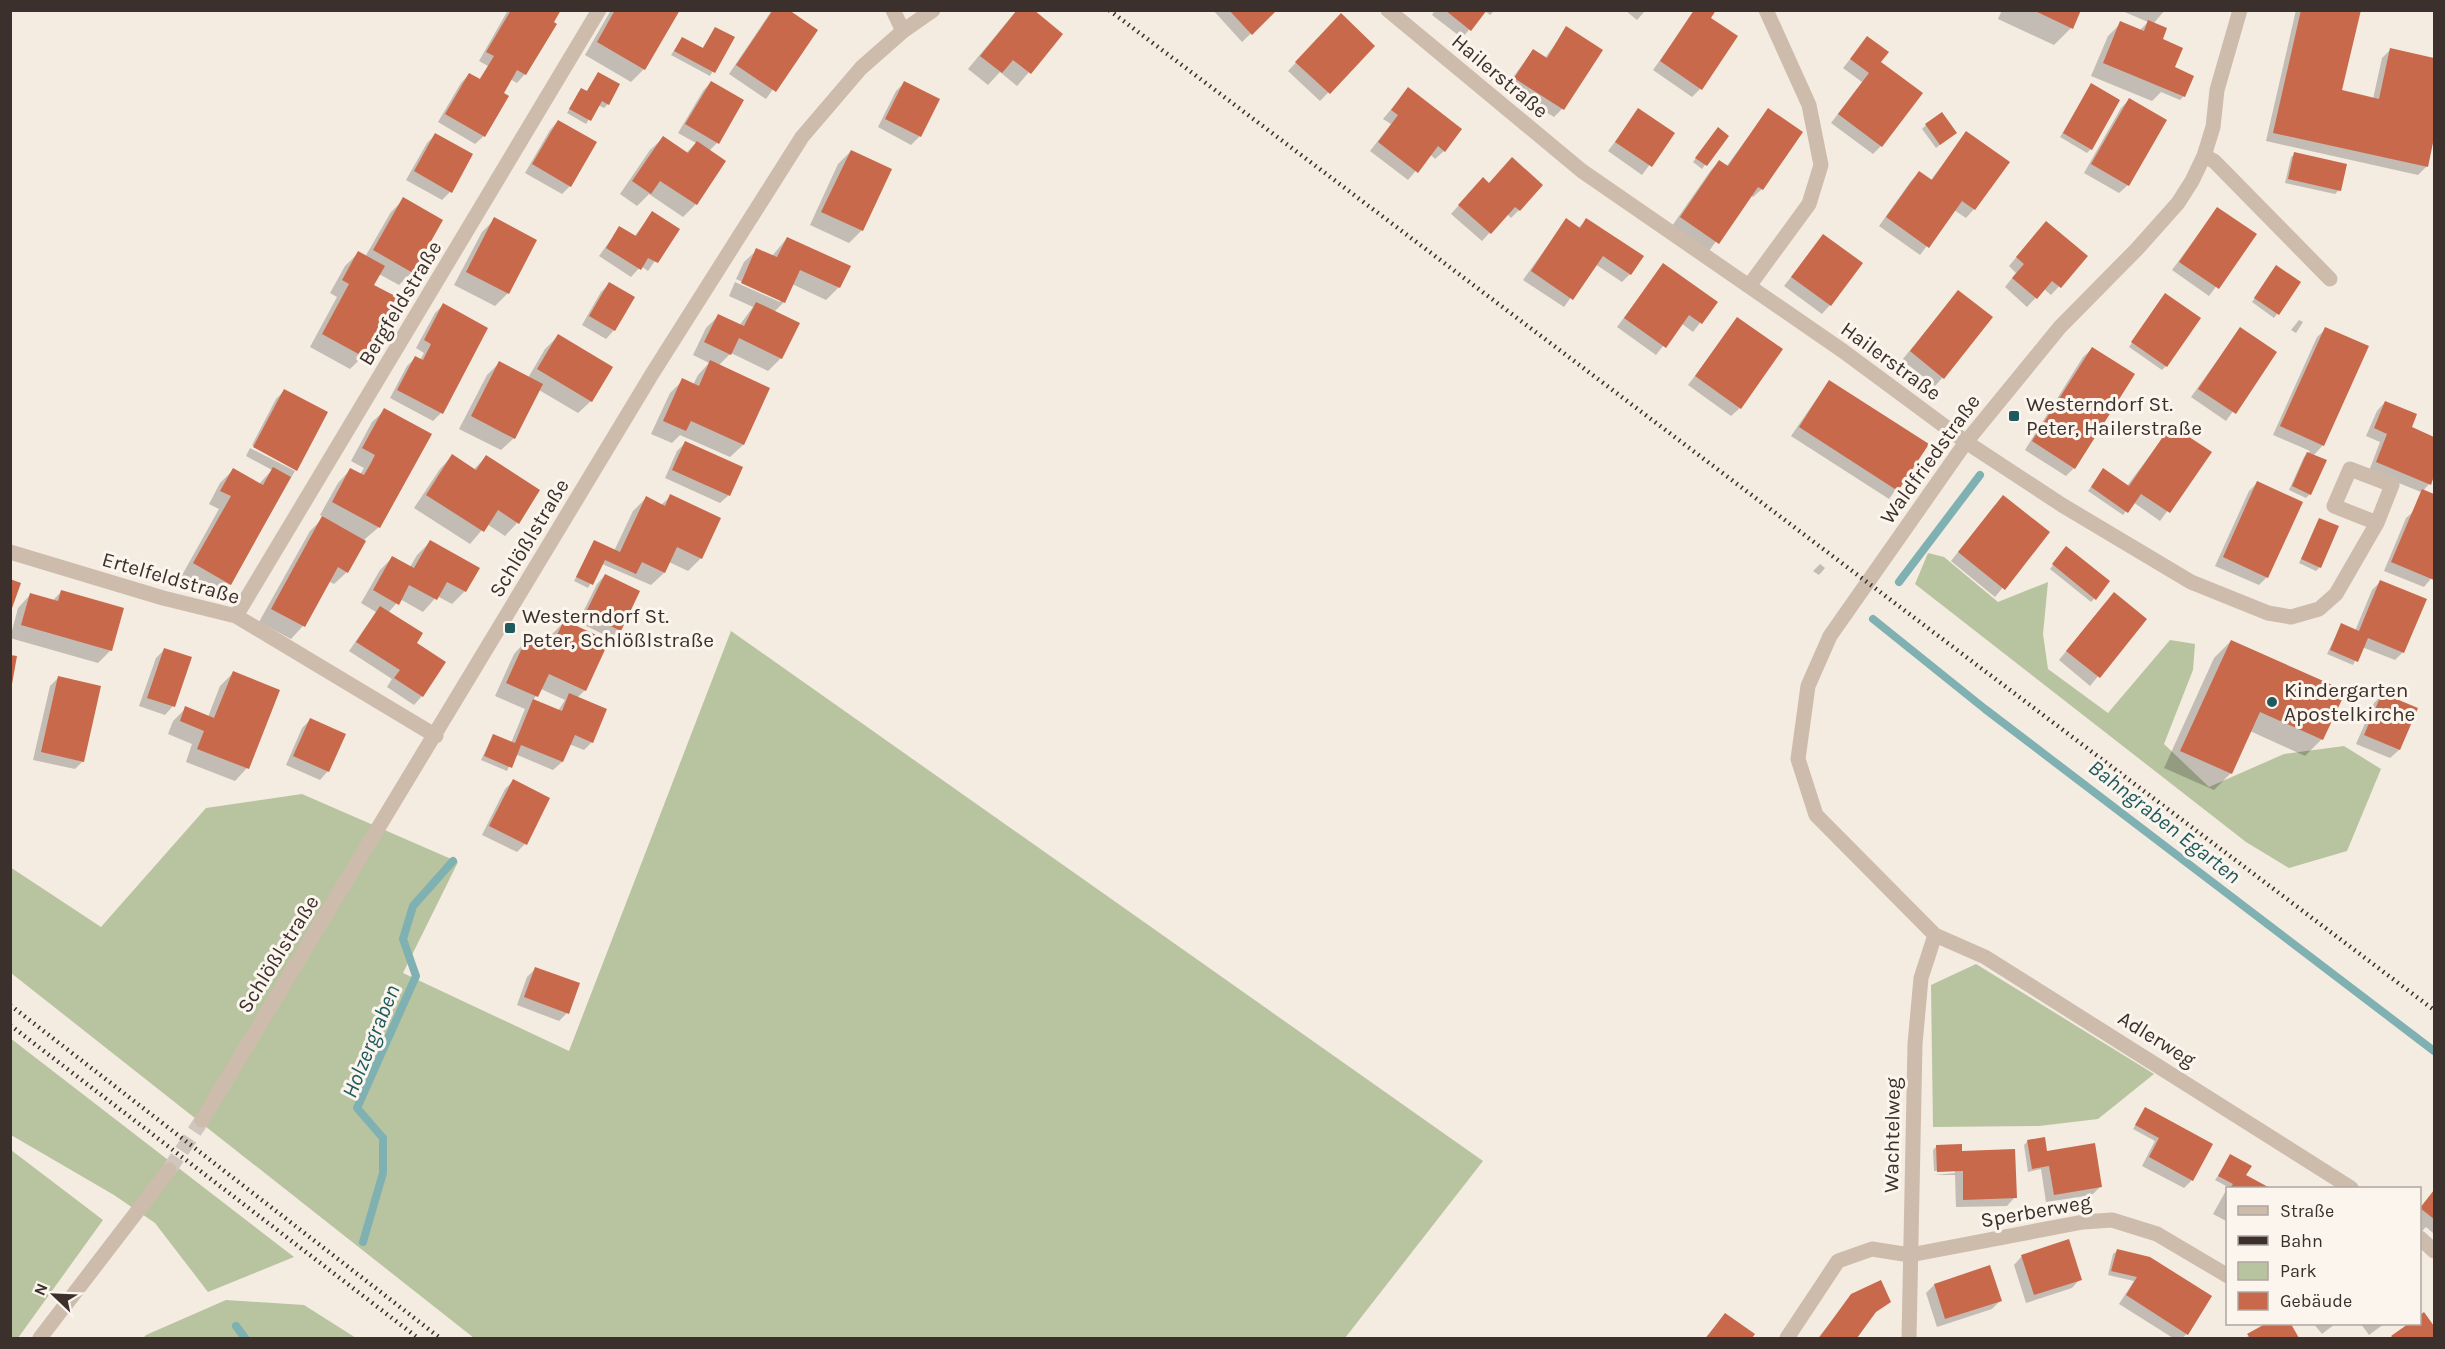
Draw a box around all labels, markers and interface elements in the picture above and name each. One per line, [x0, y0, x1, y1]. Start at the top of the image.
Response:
street label: Hailerstraße [1447, 29, 1553, 123]
street label: Bergfeldstraße [353, 236, 447, 370]
street label: Hailerstraße [1836, 317, 1946, 405]
street label: Waldfriedstraße [1875, 390, 1985, 528]
place label: Westerndorf St. Peter, Hailerstraße [2026, 392, 2202, 440]
marker: Westerndorf St. Peter, Hailerstraße [2007, 409, 2021, 423]
street label: Schlößlstraße [484, 474, 574, 602]
street label: Ertelfeldstraße [99, 547, 243, 609]
place label: Westerndorf St. Peter, Schlößlstraße [522, 604, 714, 652]
marker: Westerndorf St. Peter, Schlößlstraße [503, 621, 517, 635]
place label: Kindergarten Apostelkirche [2284, 678, 2415, 726]
marker: Kindergarten Apostelkirche [2265, 695, 2279, 709]
water label: Bahngraben Egarten [2083, 754, 2246, 889]
street label: Schlößlstraße [232, 891, 324, 1017]
water label: Holzergraben [336, 981, 405, 1102]
street label: Adlerweg [2114, 1006, 2200, 1072]
street label: Wachtelweg [1879, 1077, 1905, 1193]
legend [2226, 1187, 2421, 1325]
street label: Sperberweg [1979, 1189, 2093, 1233]
text: Straße [2280, 1200, 2334, 1222]
text: Bahn [2280, 1230, 2323, 1252]
text: Park [2280, 1260, 2317, 1282]
north arrow [24, 1265, 84, 1325]
text: N [30, 1280, 52, 1298]
text: Gebäude [2280, 1290, 2352, 1312]

